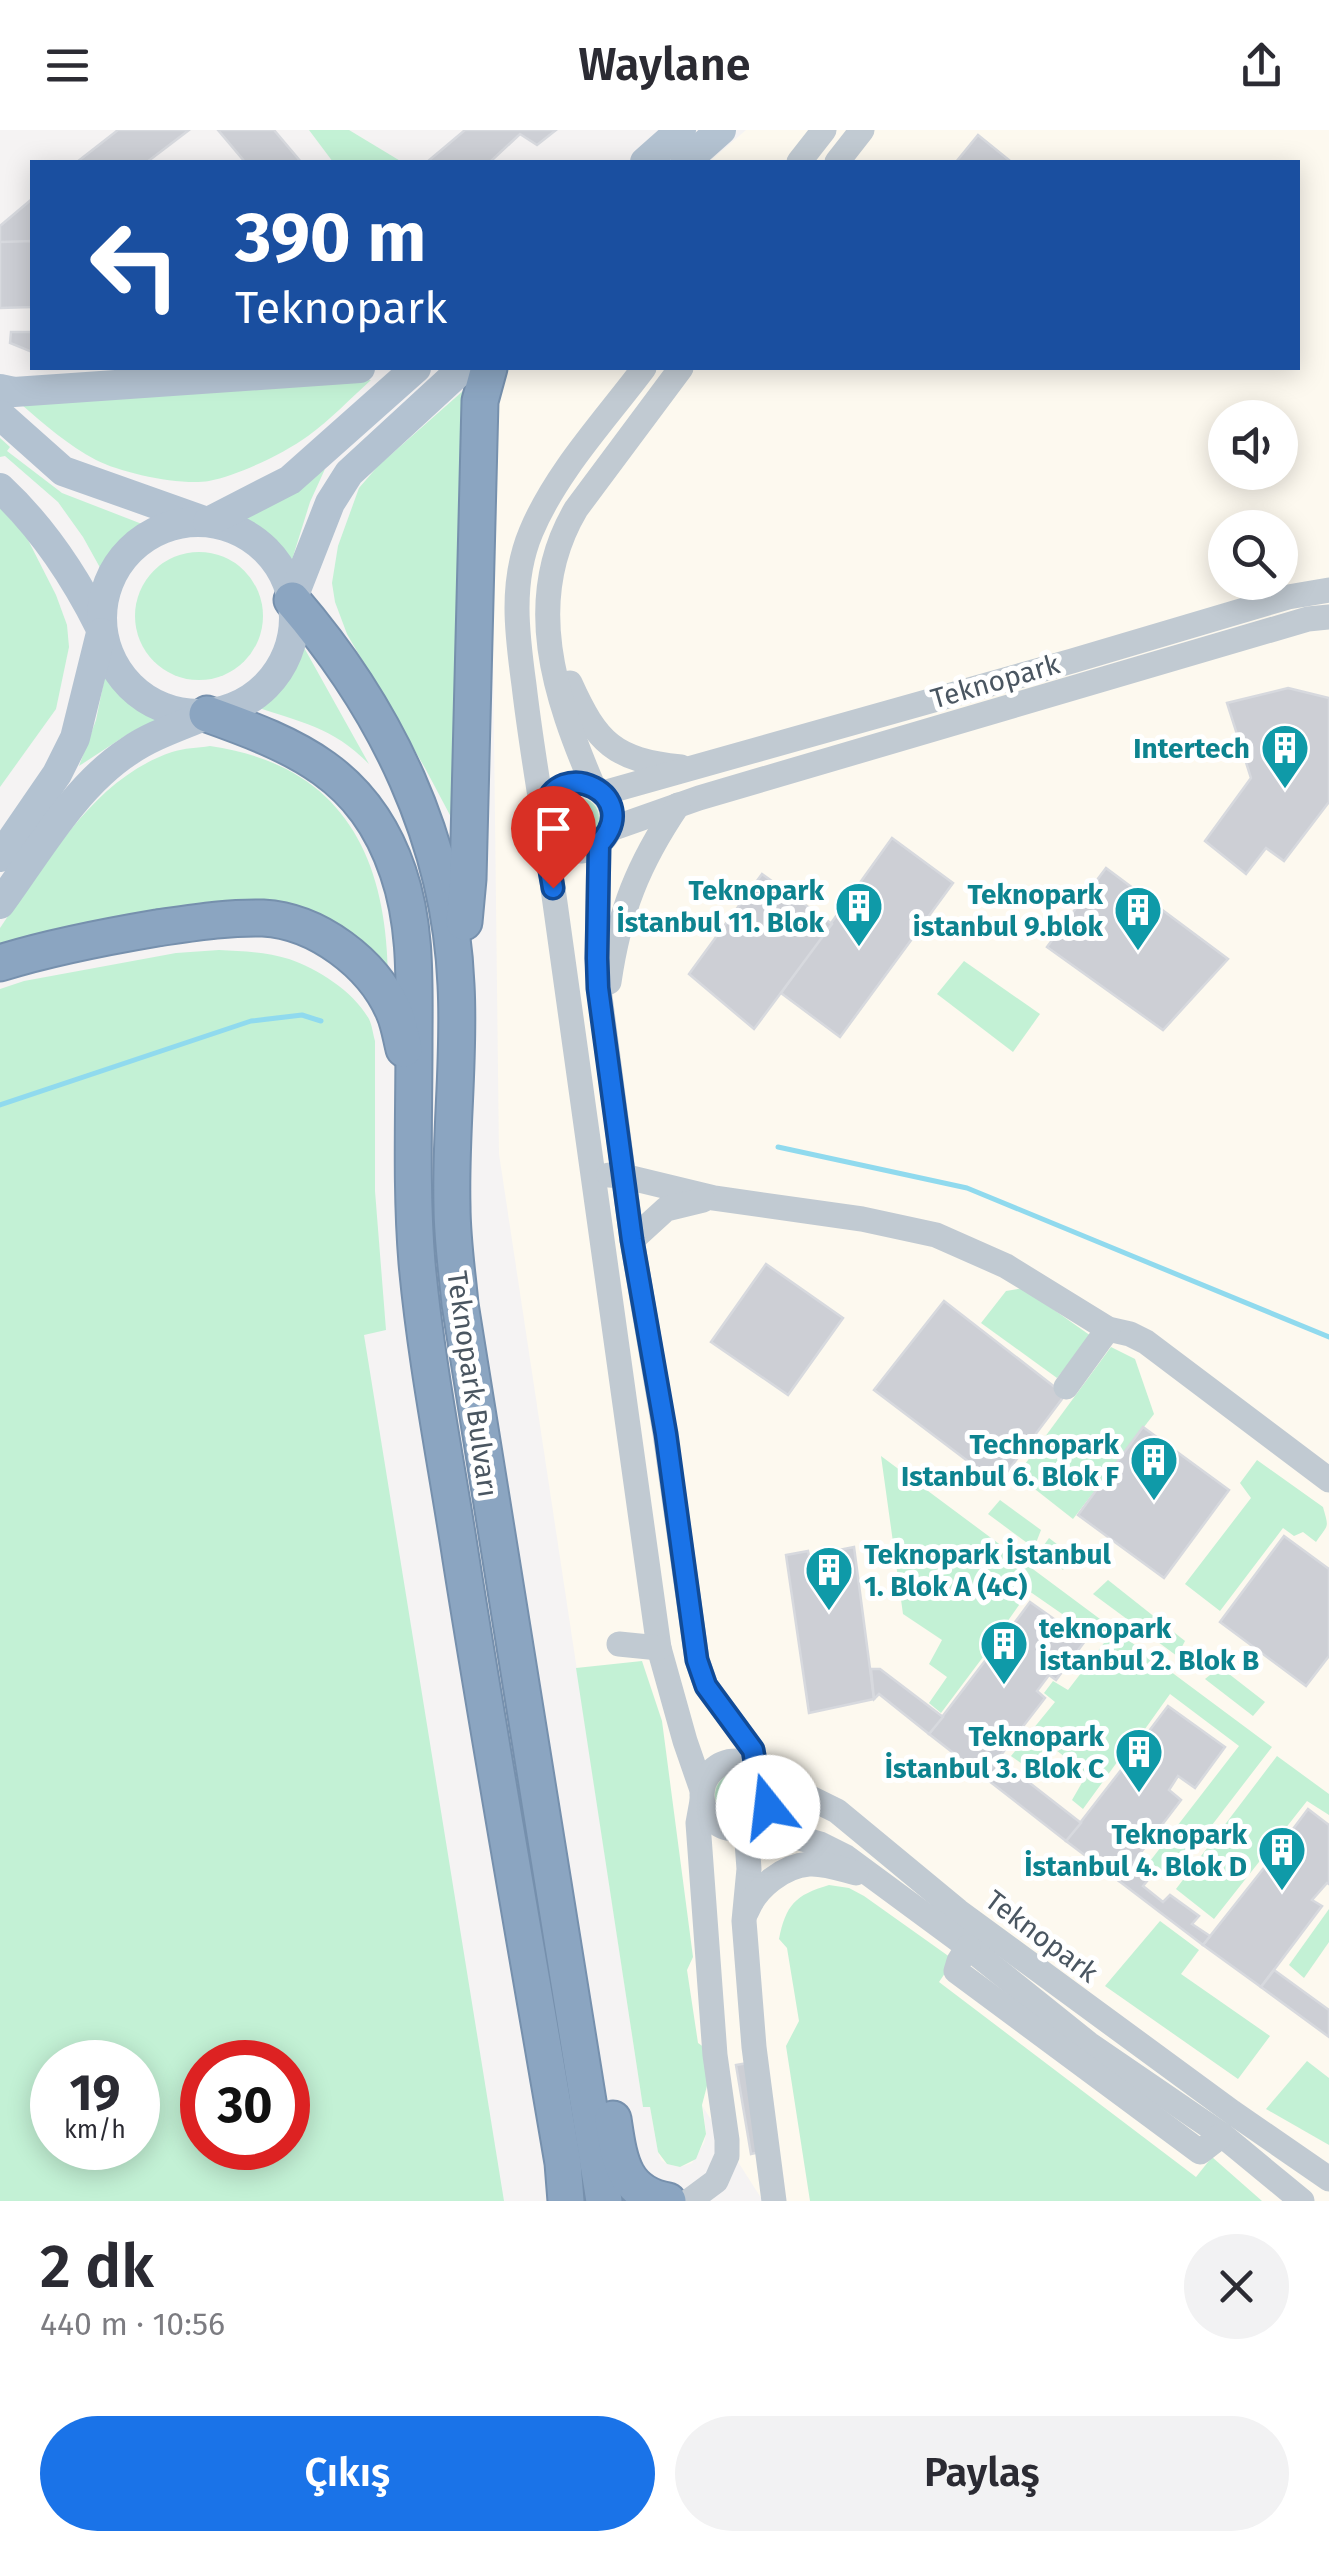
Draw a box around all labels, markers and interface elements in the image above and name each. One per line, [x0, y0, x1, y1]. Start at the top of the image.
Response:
icon: menu [40, 38, 95, 93]
text: Waylane [578, 38, 751, 92]
icon: share [1234, 38, 1289, 93]
text: 390 m [235, 196, 427, 280]
icon: left [70, 200, 200, 330]
text: Teknopark [235, 281, 447, 335]
map controls [1208, 400, 1298, 600]
button: sound [1208, 400, 1298, 490]
button: search [1208, 510, 1298, 600]
street label: Teknopark [927, 647, 1064, 716]
building icon: Intertech [1259, 722, 1311, 790]
place label: Intertech [1133, 732, 1250, 765]
pin [511, 786, 596, 889]
icon: arrive [526, 801, 581, 856]
place label: Teknopark İstanbul 11. Blok [617, 874, 825, 939]
place label: Teknopark istanbul 9.blok [913, 878, 1104, 943]
building icon: Teknopark İstanbul 11. Blok [833, 880, 885, 948]
building icon: Teknopark istanbul 9.blok [1112, 884, 1164, 952]
street label: Teknopark Bulvarı [440, 1269, 505, 1499]
place label: Technopark Istanbul 6. Blok F [901, 1428, 1120, 1493]
building icon: Technopark Istanbul 6. Blok F [1128, 1434, 1180, 1502]
place label: Teknopark İstanbul 1. Blok A (4C) [864, 1538, 1112, 1603]
building icon: Teknopark İstanbul 1. Blok A (4C) [803, 1544, 855, 1612]
place label: teknopark İstanbul 2. Blok B [1039, 1612, 1259, 1677]
building icon: teknopark İstanbul 2. Blok B [978, 1618, 1030, 1686]
place label: Teknopark İstanbul 3. Blok C [885, 1720, 1105, 1785]
building icon: Teknopark İstanbul 3. Blok C [1113, 1726, 1165, 1794]
position arrow [716, 1755, 820, 1859]
place label: Teknopark İstanbul 4. Blok D [1024, 1818, 1248, 1883]
building icon: Teknopark İstanbul 4. Blok D [1256, 1824, 1308, 1892]
street label: Teknopark [979, 1883, 1105, 1990]
speed limit sign: 30 [180, 2040, 310, 2170]
text: 19 [69, 2063, 121, 2123]
text: km/h [64, 2115, 126, 2145]
text: 2 dk [40, 2231, 154, 2303]
button: close [1184, 2234, 1289, 2339]
text: 440 m · 10:56 [40, 2305, 225, 2343]
button: Çıkış [40, 2416, 655, 2531]
button: Paylaş [675, 2416, 1289, 2531]

